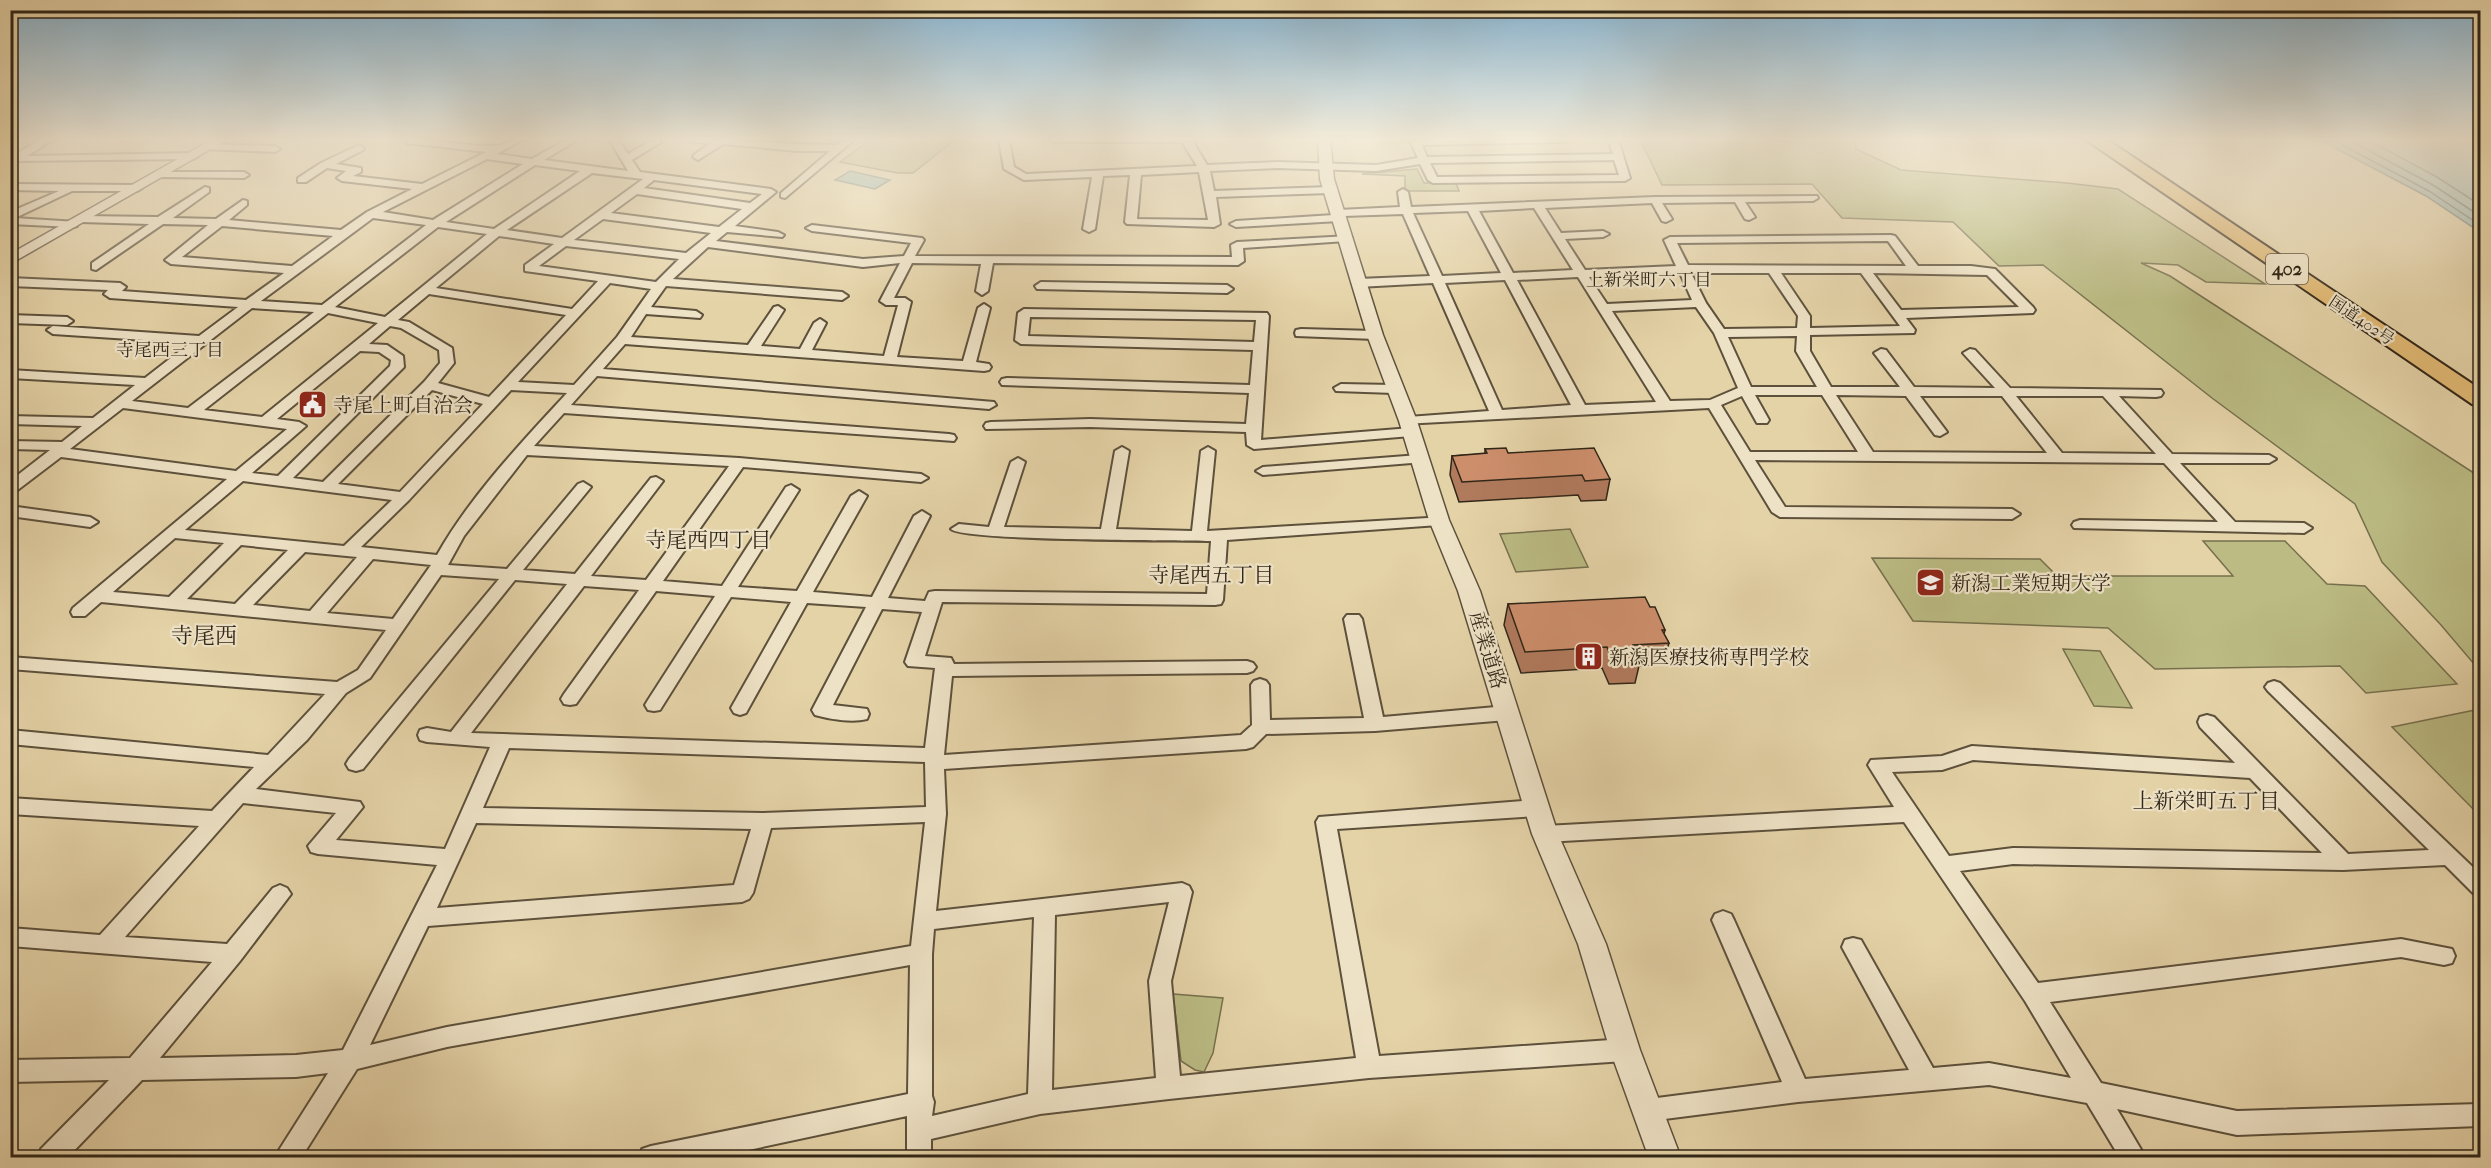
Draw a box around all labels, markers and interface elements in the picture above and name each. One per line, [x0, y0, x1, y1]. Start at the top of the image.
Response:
road number: 402 [2266, 254, 2308, 284]
district label: 上新栄町六丁目 [1586, 270, 1712, 291]
street label: 国道402号 [2326, 292, 2398, 349]
district label: 寺尾西三丁目 [116, 340, 224, 361]
public building icon: 寺尾上町自治会 [296, 389, 328, 421]
place label: 寺尾上町自治会 [333, 394, 473, 417]
district label: 寺尾西四丁目 [645, 528, 771, 552]
district label: 寺尾西五丁目 [1148, 563, 1274, 587]
school or university icon: 新潟工業短期大学 [1914, 567, 1946, 599]
place label: 新潟工業短期大学 [1951, 572, 2111, 595]
street label: 産業道路 [1465, 609, 1510, 692]
district label: 寺尾西 [171, 623, 237, 649]
building icon: 新潟医療技術専門学校 [1572, 641, 1604, 673]
place label: 新潟医療技術専門学校 [1609, 646, 1809, 669]
district label: 上新栄町五丁目 [2133, 789, 2280, 813]

